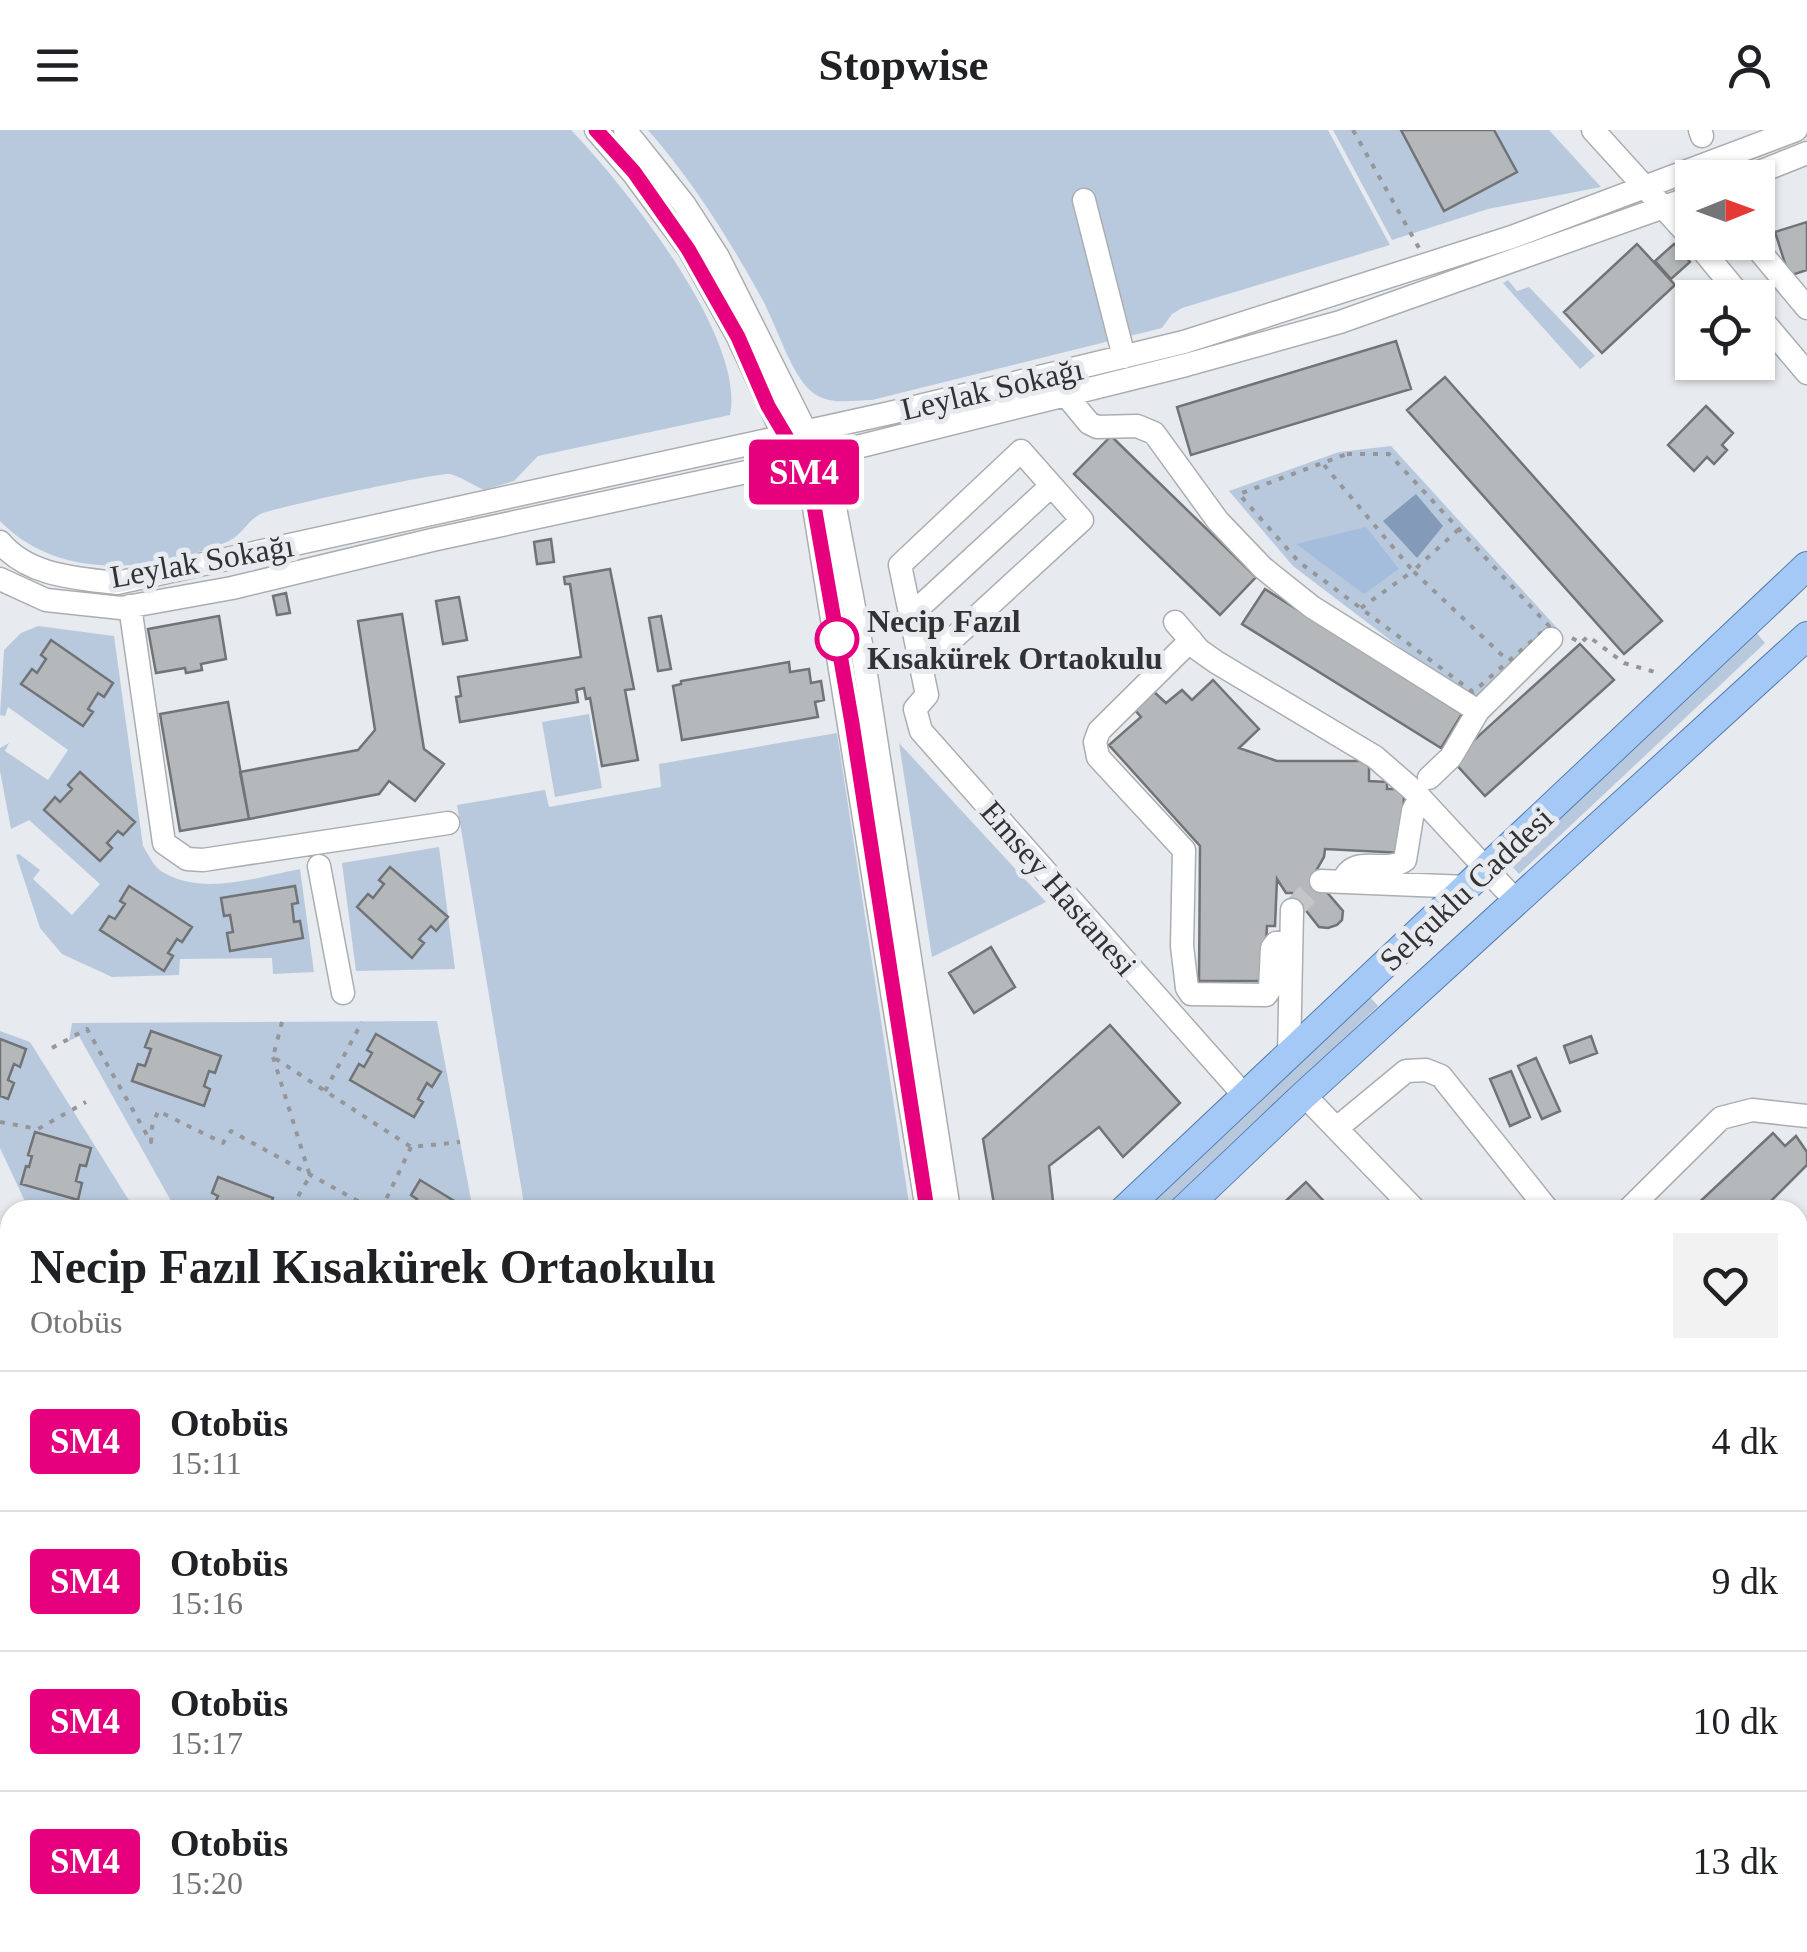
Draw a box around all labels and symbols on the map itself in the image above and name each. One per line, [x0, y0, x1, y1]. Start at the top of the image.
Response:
north arrow [1675, 160, 1775, 260]
street label: Leylak Sokağı [897, 351, 1087, 427]
line badge: SM4 [746, 440, 862, 504]
street label: Leylak Sokağı [107, 527, 297, 595]
place label: Necip Fazıl Kısakürek Ortaokulu [867, 603, 1162, 676]
marker: Necip Fazıl Kısakürek Ortaokulu [816, 618, 858, 660]
street label: Emsey Hastanesi [973, 793, 1145, 983]
street label: Selçuklu Caddesi [1372, 800, 1560, 978]

